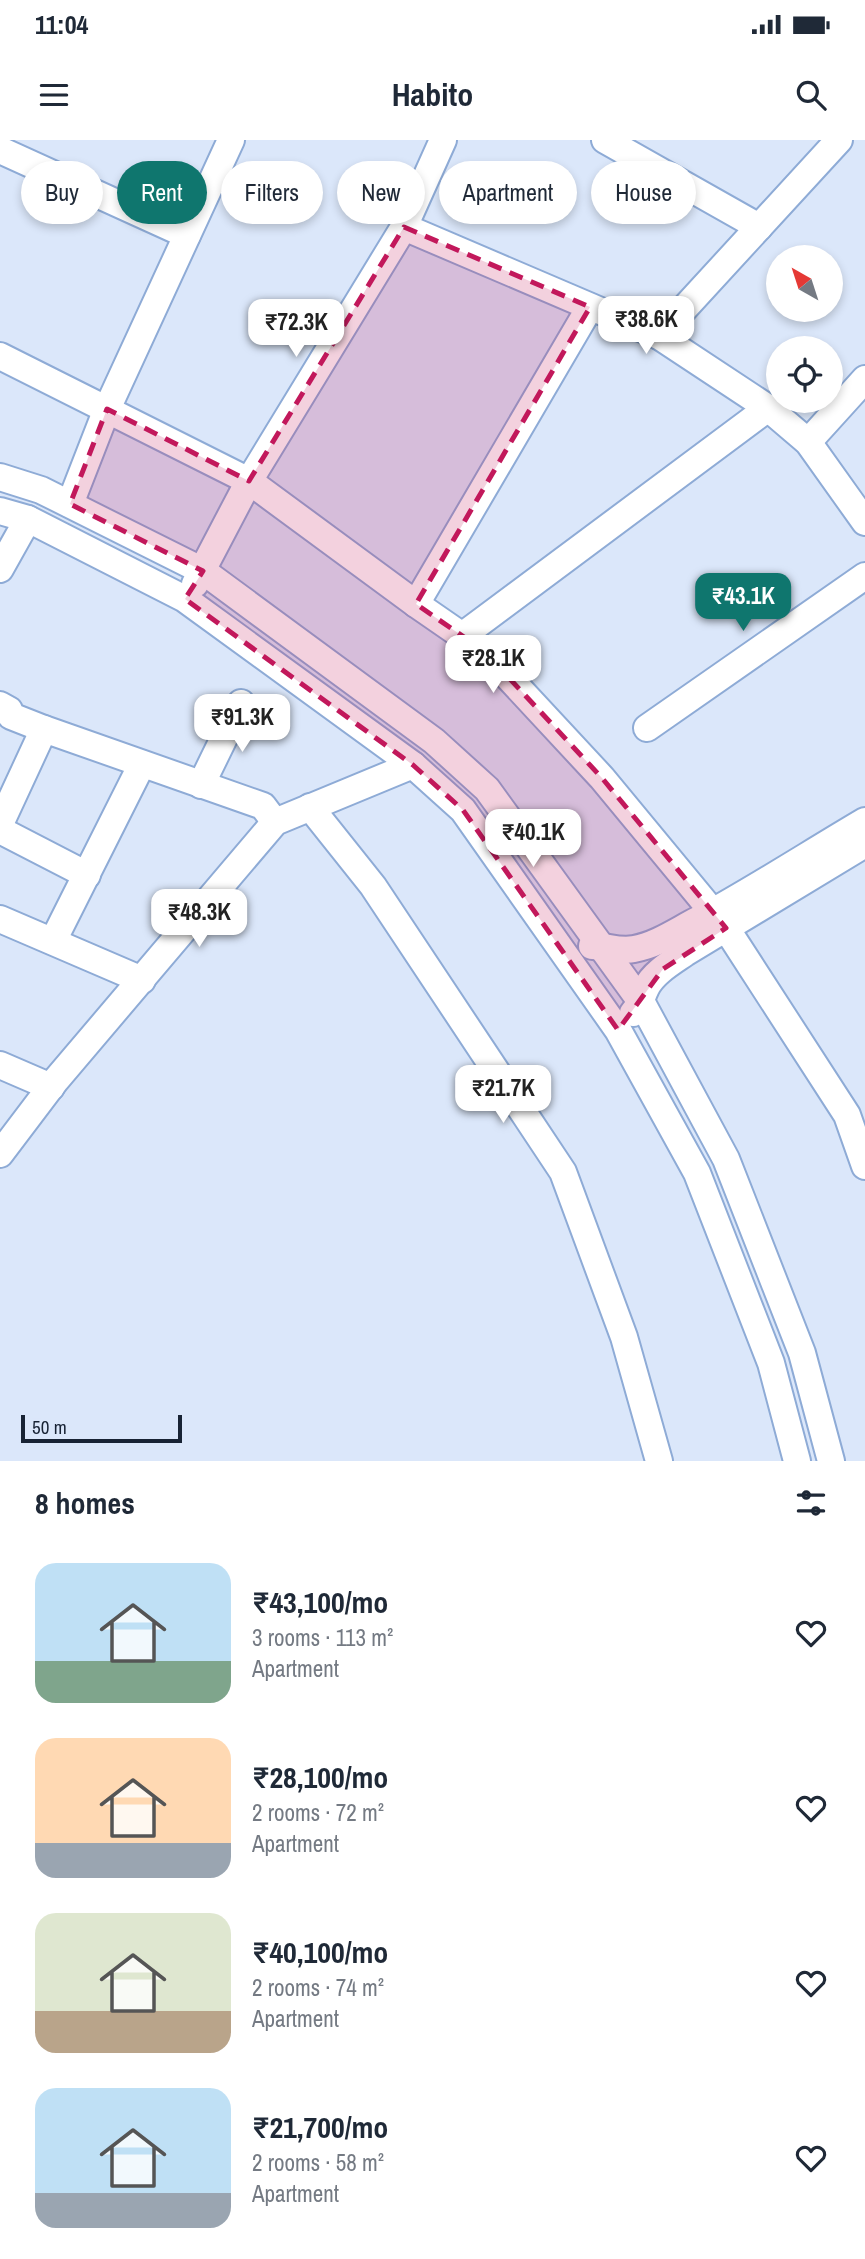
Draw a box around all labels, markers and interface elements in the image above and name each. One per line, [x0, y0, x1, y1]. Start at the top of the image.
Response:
text: 11:04 [35, 7, 88, 42]
text: Habito [392, 73, 473, 116]
icon: menu [35, 76, 73, 114]
icon: search [792, 76, 830, 114]
chip: Buy [21, 161, 103, 224]
chip: Rent [117, 161, 207, 224]
chip: Filters [221, 161, 323, 224]
chip: New [337, 161, 425, 224]
chip: Apartment [439, 161, 577, 224]
chip: House [591, 161, 696, 224]
north arrow [766, 245, 844, 322]
map controls [766, 245, 843, 413]
pin: ₹38.6K [589, 296, 703, 356]
pin: ₹72.3K [239, 300, 353, 359]
text: ₹38.6K [614, 303, 678, 334]
text: ₹72.3K [264, 306, 328, 337]
button: locate [766, 336, 843, 413]
pin: ₹43.1K [686, 574, 800, 633]
text: ₹43.1K [711, 580, 775, 611]
pin: ₹28.1K [436, 636, 550, 695]
text: ₹28.1K [461, 642, 525, 673]
pin: ₹91.3K [185, 694, 299, 754]
text: ₹91.3K [210, 701, 274, 732]
pin: ₹40.1K [476, 810, 590, 869]
text: ₹40.1K [501, 816, 565, 847]
pin: ₹48.3K [142, 890, 256, 949]
text: ₹48.3K [167, 896, 231, 927]
pin: ₹21.7K [446, 1066, 560, 1125]
text: ₹21.7K [471, 1072, 535, 1103]
scale bar [21, 1412, 182, 1444]
text: 50 m [32, 1414, 67, 1440]
text: 8 homes [35, 1483, 135, 1523]
icon: filters [792, 1484, 830, 1522]
text: ₹43,100/mo [252, 1582, 388, 1622]
icon: home [91, 1591, 175, 1675]
icon: heart [792, 1614, 830, 1652]
text: 3 rooms · 113 m² [252, 1622, 393, 1653]
text: Apartment [252, 1653, 339, 1684]
text: ₹28,100/mo [252, 1757, 388, 1797]
icon: home [91, 1766, 175, 1850]
icon: heart [792, 1789, 830, 1827]
text: 2 rooms · 72 m² [252, 1797, 384, 1828]
text: Apartment [252, 1828, 339, 1859]
text: ₹40,100/mo [252, 1932, 388, 1972]
icon: home [91, 1941, 175, 2025]
icon: heart [792, 1964, 830, 2002]
text: 2 rooms · 74 m² [252, 1972, 384, 2003]
text: Apartment [252, 2003, 339, 2034]
text: ₹21,700/mo [252, 2107, 388, 2147]
icon: home [91, 2116, 175, 2200]
icon: heart [792, 2139, 830, 2177]
text: 2 rooms · 58 m² [252, 2147, 384, 2178]
text: Apartment [252, 2178, 339, 2209]

